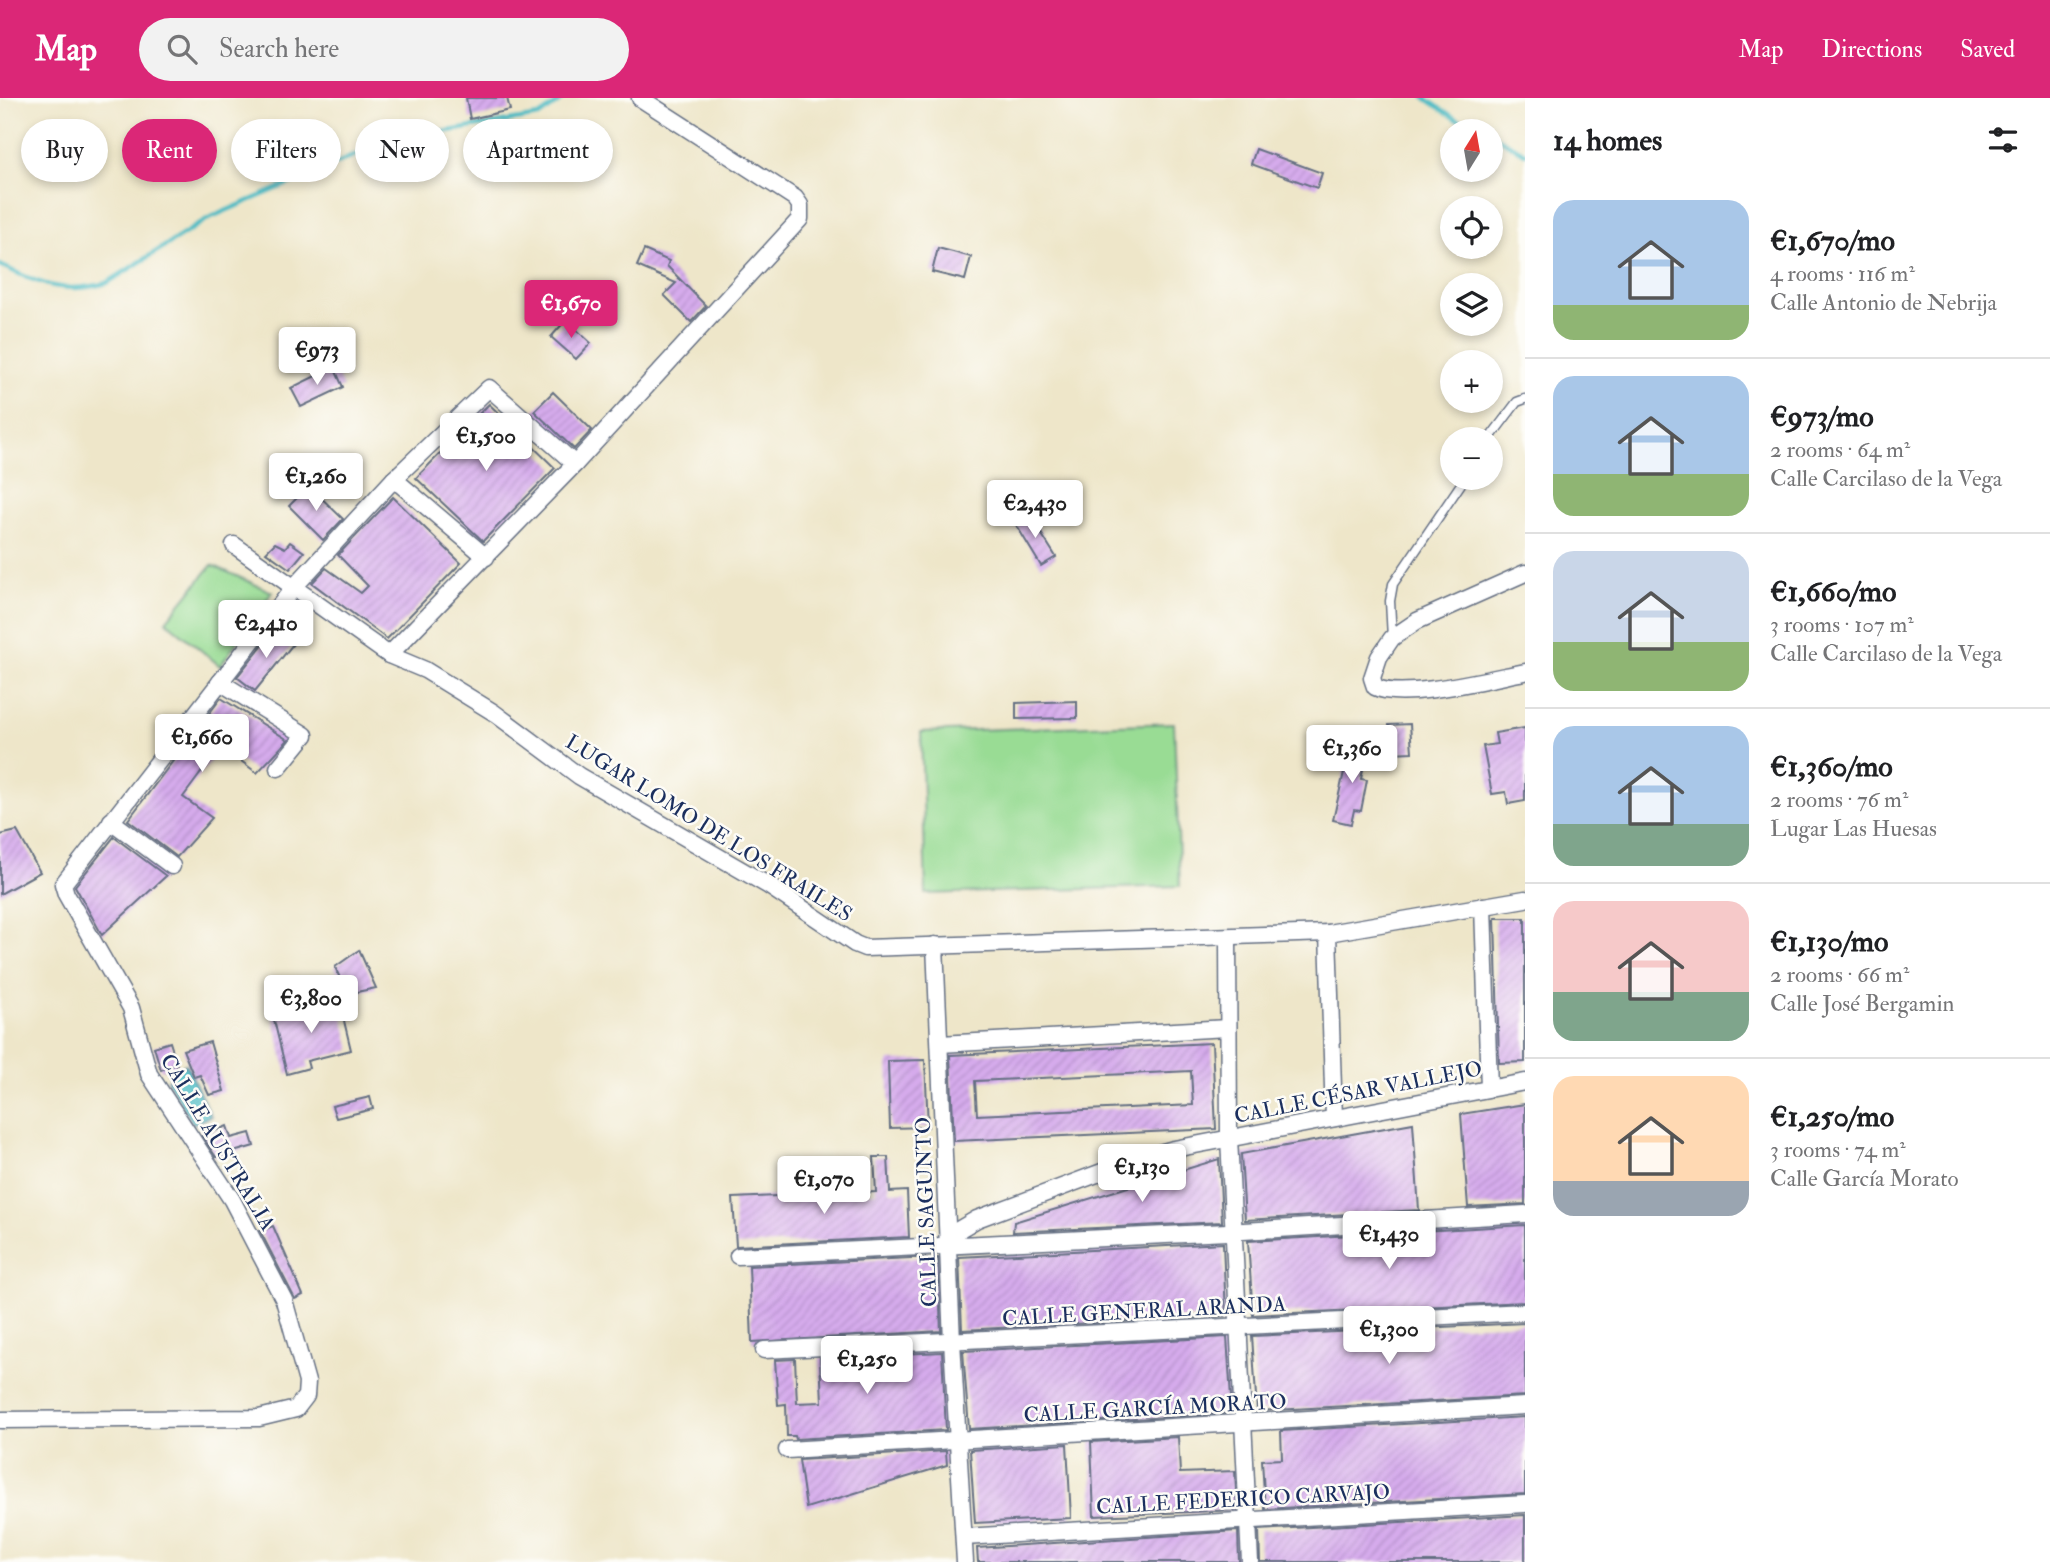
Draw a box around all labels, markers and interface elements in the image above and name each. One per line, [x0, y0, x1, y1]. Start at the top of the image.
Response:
search box [139, 18, 629, 81]
text: Map [35, 29, 97, 70]
icon: search [163, 30, 201, 68]
text: Search here [219, 33, 339, 65]
text: Map [1738, 34, 1783, 65]
text: Directions [1821, 34, 1922, 65]
text: Saved [1960, 34, 2015, 65]
chip: Buy [21, 119, 108, 182]
chip: Rent [122, 119, 217, 182]
chip: Filters [231, 119, 341, 182]
chip: New [355, 119, 449, 182]
chip: Apartment [463, 119, 613, 182]
north arrow [1440, 119, 1503, 182]
map controls [1440, 119, 1503, 490]
icon: filters [1984, 121, 2022, 159]
text: 14 homes [1553, 122, 1662, 159]
button: locate [1440, 196, 1503, 259]
text: €1,670/mo [1770, 222, 1895, 259]
icon: home [1609, 228, 1693, 312]
text: 4 rooms · 116 m² [1770, 259, 1915, 288]
button: layers [1440, 273, 1503, 336]
pin: €1,670 [514, 280, 628, 340]
text: €1,670 [540, 288, 602, 317]
text: Calle Antonio de Nebrija [1770, 288, 1997, 317]
pin: €973 [276, 328, 358, 387]
text: €973 [295, 335, 339, 364]
button: + [1440, 350, 1503, 413]
text: €973/mo [1770, 398, 1874, 435]
icon: home [1609, 404, 1693, 488]
pin: €1,500 [429, 414, 543, 473]
text: €1,500 [456, 421, 516, 450]
button: − [1440, 427, 1503, 490]
text: 2 rooms · 64 m² [1770, 435, 1910, 464]
pin: €1,260 [259, 454, 373, 513]
text: €1,260 [285, 461, 347, 490]
text: Calle Carcilaso de la Vega [1770, 464, 2002, 493]
pin: €2,430 [978, 480, 1092, 540]
text: €2,430 [1003, 488, 1067, 517]
text: €1,660/mo [1770, 573, 1896, 610]
icon: home [1609, 579, 1693, 663]
pin: €2,410 [209, 601, 323, 660]
text: €2,410 [234, 608, 298, 637]
text: 3 rooms · 107 m² [1770, 610, 1914, 639]
text: Calle Carcilaso de la Vega [1770, 639, 2002, 668]
pin: €1,660 [145, 714, 259, 774]
text: €1,660 [171, 722, 233, 751]
pin: €1,360 [1295, 726, 1409, 785]
street label: LUGAR LOMO DE LOS FRAILES [560, 729, 857, 928]
text: €1,360 [1322, 733, 1382, 762]
text: €1,360/mo [1770, 748, 1893, 785]
icon: home [1609, 754, 1693, 838]
text: 2 rooms · 76 m² [1770, 785, 1908, 814]
text: Lugar Las Huesas [1770, 814, 1937, 843]
text: €1,130/mo [1770, 923, 1888, 960]
icon: home [1609, 929, 1693, 1013]
text: 2 rooms · 66 m² [1770, 960, 1909, 989]
pin: €3,800 [254, 976, 368, 1035]
text: €3,800 [280, 983, 342, 1012]
text: Calle José Bergamin [1770, 989, 1954, 1018]
street label: CALLE AUSTRALIA [154, 1049, 281, 1236]
street label: CALLE CÉSAR VALLEJO [1232, 1055, 1484, 1130]
text: €1,250/mo [1770, 1098, 1894, 1135]
icon: home [1609, 1104, 1693, 1188]
street label: CALLE SAGUNTO [910, 1116, 943, 1308]
text: 3 rooms · 74 m² [1770, 1135, 1906, 1164]
pin: €1,130 [1085, 1144, 1199, 1204]
text: €1,130 [1114, 1152, 1170, 1181]
pin: €1,070 [767, 1156, 881, 1216]
text: €1,070 [793, 1164, 855, 1193]
text: Calle García Morato [1770, 1164, 1959, 1193]
pin: €1,430 [1332, 1212, 1446, 1271]
text: €1,430 [1359, 1219, 1419, 1248]
street label: CALLE GENERAL ARANDA [1001, 1291, 1287, 1332]
pin: €1,300 [1332, 1306, 1446, 1366]
text: €1,300 [1359, 1314, 1419, 1343]
pin: €1,250 [810, 1336, 924, 1396]
text: €1,250 [837, 1344, 897, 1373]
street label: CALLE GARCÍA MORATO [1023, 1388, 1287, 1429]
street label: CALLE FEDERICO CARVAJO [1095, 1478, 1391, 1521]

